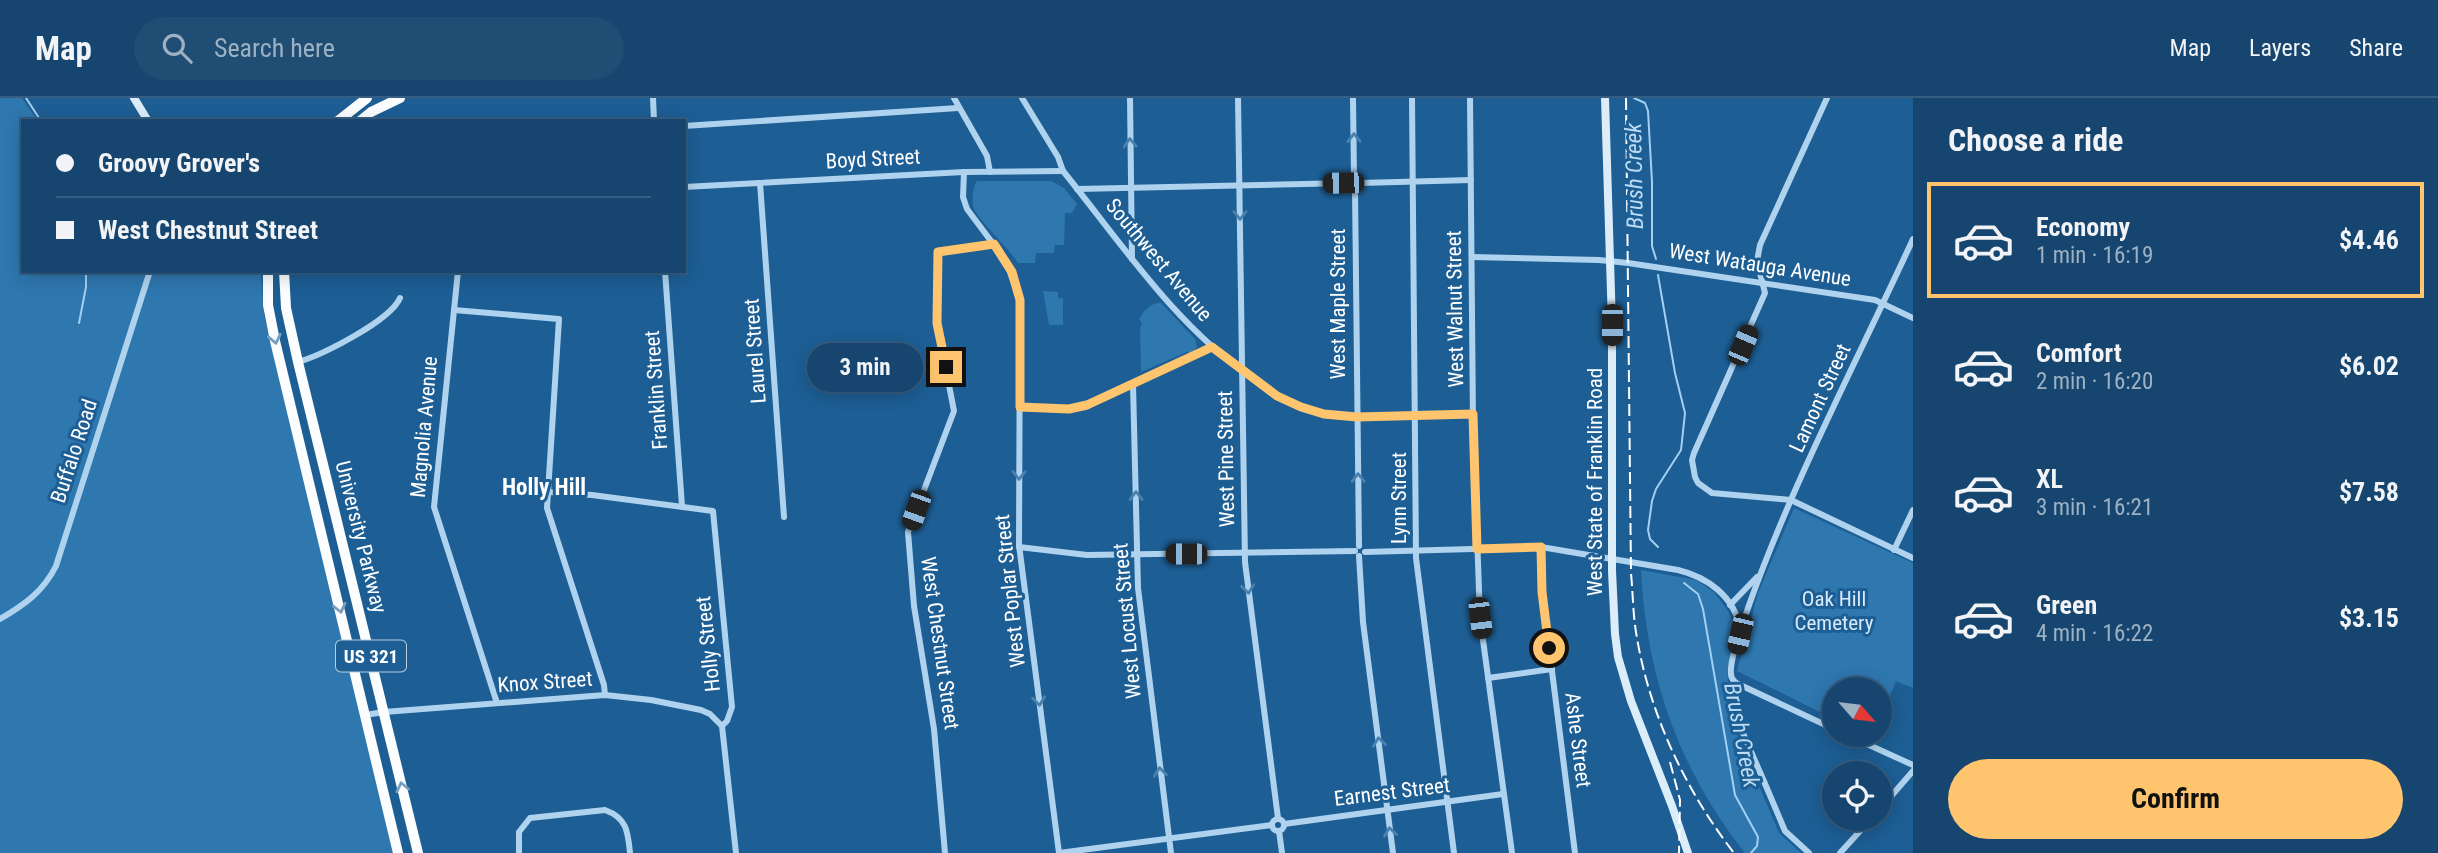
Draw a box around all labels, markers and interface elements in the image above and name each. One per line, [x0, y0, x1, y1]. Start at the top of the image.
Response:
search box [134, 17, 624, 80]
text: Map [35, 29, 92, 68]
icon: search [158, 29, 196, 67]
text: Search here [214, 33, 335, 63]
text: Map [2170, 34, 2211, 62]
text: Layers [2249, 34, 2311, 62]
text: Share [2349, 34, 2403, 62]
text: Choose a ride [1948, 121, 2123, 159]
water label: Brush Creek [1620, 122, 1649, 229]
one-way arrow [1346, 132, 1362, 142]
one-way arrow [1123, 138, 1138, 149]
street label: Boyd Street [825, 145, 921, 173]
text: Groovy Grover's [98, 148, 260, 178]
car [1322, 172, 1365, 194]
street label: Southwest Avenue [1101, 194, 1217, 326]
icon: car [1952, 209, 2015, 272]
one-way arrow [1232, 210, 1248, 221]
text: Economy [2036, 212, 2130, 242]
text: West Chestnut Street [98, 215, 318, 245]
text: $4.46 [2339, 225, 2399, 255]
street label: West Maple Street [1326, 228, 1350, 380]
street label: West Walnut Street [1442, 230, 1468, 388]
street label: West Watauga Avenue [1667, 239, 1853, 291]
text: 1 min · 16:19 [2036, 242, 2153, 269]
street label: Laurel Street [739, 298, 771, 404]
car [1602, 304, 1623, 346]
car [1726, 322, 1761, 368]
street label: Franklin Street [640, 330, 672, 450]
one-way arrow [266, 333, 281, 345]
icon: car [1952, 335, 2015, 398]
text: Comfort [2036, 338, 2122, 368]
street label: Lamont Street [1784, 340, 1856, 456]
callout: 3 min [806, 342, 922, 392]
route end [930, 351, 962, 383]
text: $6.02 [2339, 351, 2399, 381]
text: 3 min [839, 354, 891, 381]
street label: Magnolia Avenue [406, 355, 442, 499]
street label: West State of Franklin Road [1583, 368, 1607, 596]
text: 2 min · 16:20 [2036, 368, 2153, 395]
street label: West Pine Street [1213, 390, 1239, 528]
street label: Buffalo Road [46, 396, 102, 506]
street label: Lynn Street [1387, 452, 1411, 544]
street label: University Parkway [331, 459, 392, 616]
icon: car [1952, 461, 2015, 524]
text: XL [2036, 464, 2063, 494]
one-way arrow [1012, 470, 1027, 481]
one-way arrow [1350, 472, 1366, 482]
district label: Holly Hill [502, 474, 586, 501]
text: $7.58 [2339, 477, 2399, 507]
car [899, 487, 934, 533]
one-way arrow [1128, 491, 1143, 502]
text: 3 min · 16:21 [2036, 494, 2153, 521]
street label: West Poplar Street [990, 513, 1030, 669]
street label: West Locust Street [1108, 542, 1146, 700]
car [1166, 544, 1208, 565]
street label: West Chestnut Street [916, 555, 964, 731]
one-way arrow [1241, 584, 1256, 595]
park label: Oak Hill Cemetery [1795, 587, 1874, 635]
icon: car [1952, 587, 2015, 650]
text: Green [2036, 590, 2097, 620]
street label: Holly Street [691, 595, 725, 693]
car [1468, 596, 1493, 640]
one-way arrow [331, 602, 346, 614]
text: $3.15 [2339, 603, 2399, 633]
car [1726, 611, 1755, 657]
text: 4 min · 16:22 [2036, 620, 2153, 647]
route start [1533, 632, 1565, 664]
road number: US 321 [336, 640, 406, 671]
street label: Knox Street [497, 667, 593, 697]
north arrow [1822, 677, 1892, 747]
map controls [1822, 677, 1892, 831]
water label: Brush Creek [1718, 680, 1765, 791]
street label: Ashe Street [1560, 691, 1596, 789]
one-way arrow [1032, 695, 1047, 707]
one-way arrow [1371, 737, 1386, 748]
button: Confirm [1948, 759, 2403, 839]
button: locate [1822, 761, 1892, 831]
one-way arrow [1153, 766, 1168, 777]
street label: Earnest Street [1333, 773, 1451, 811]
one-way arrow [396, 781, 410, 793]
one-way arrow [1383, 826, 1398, 837]

